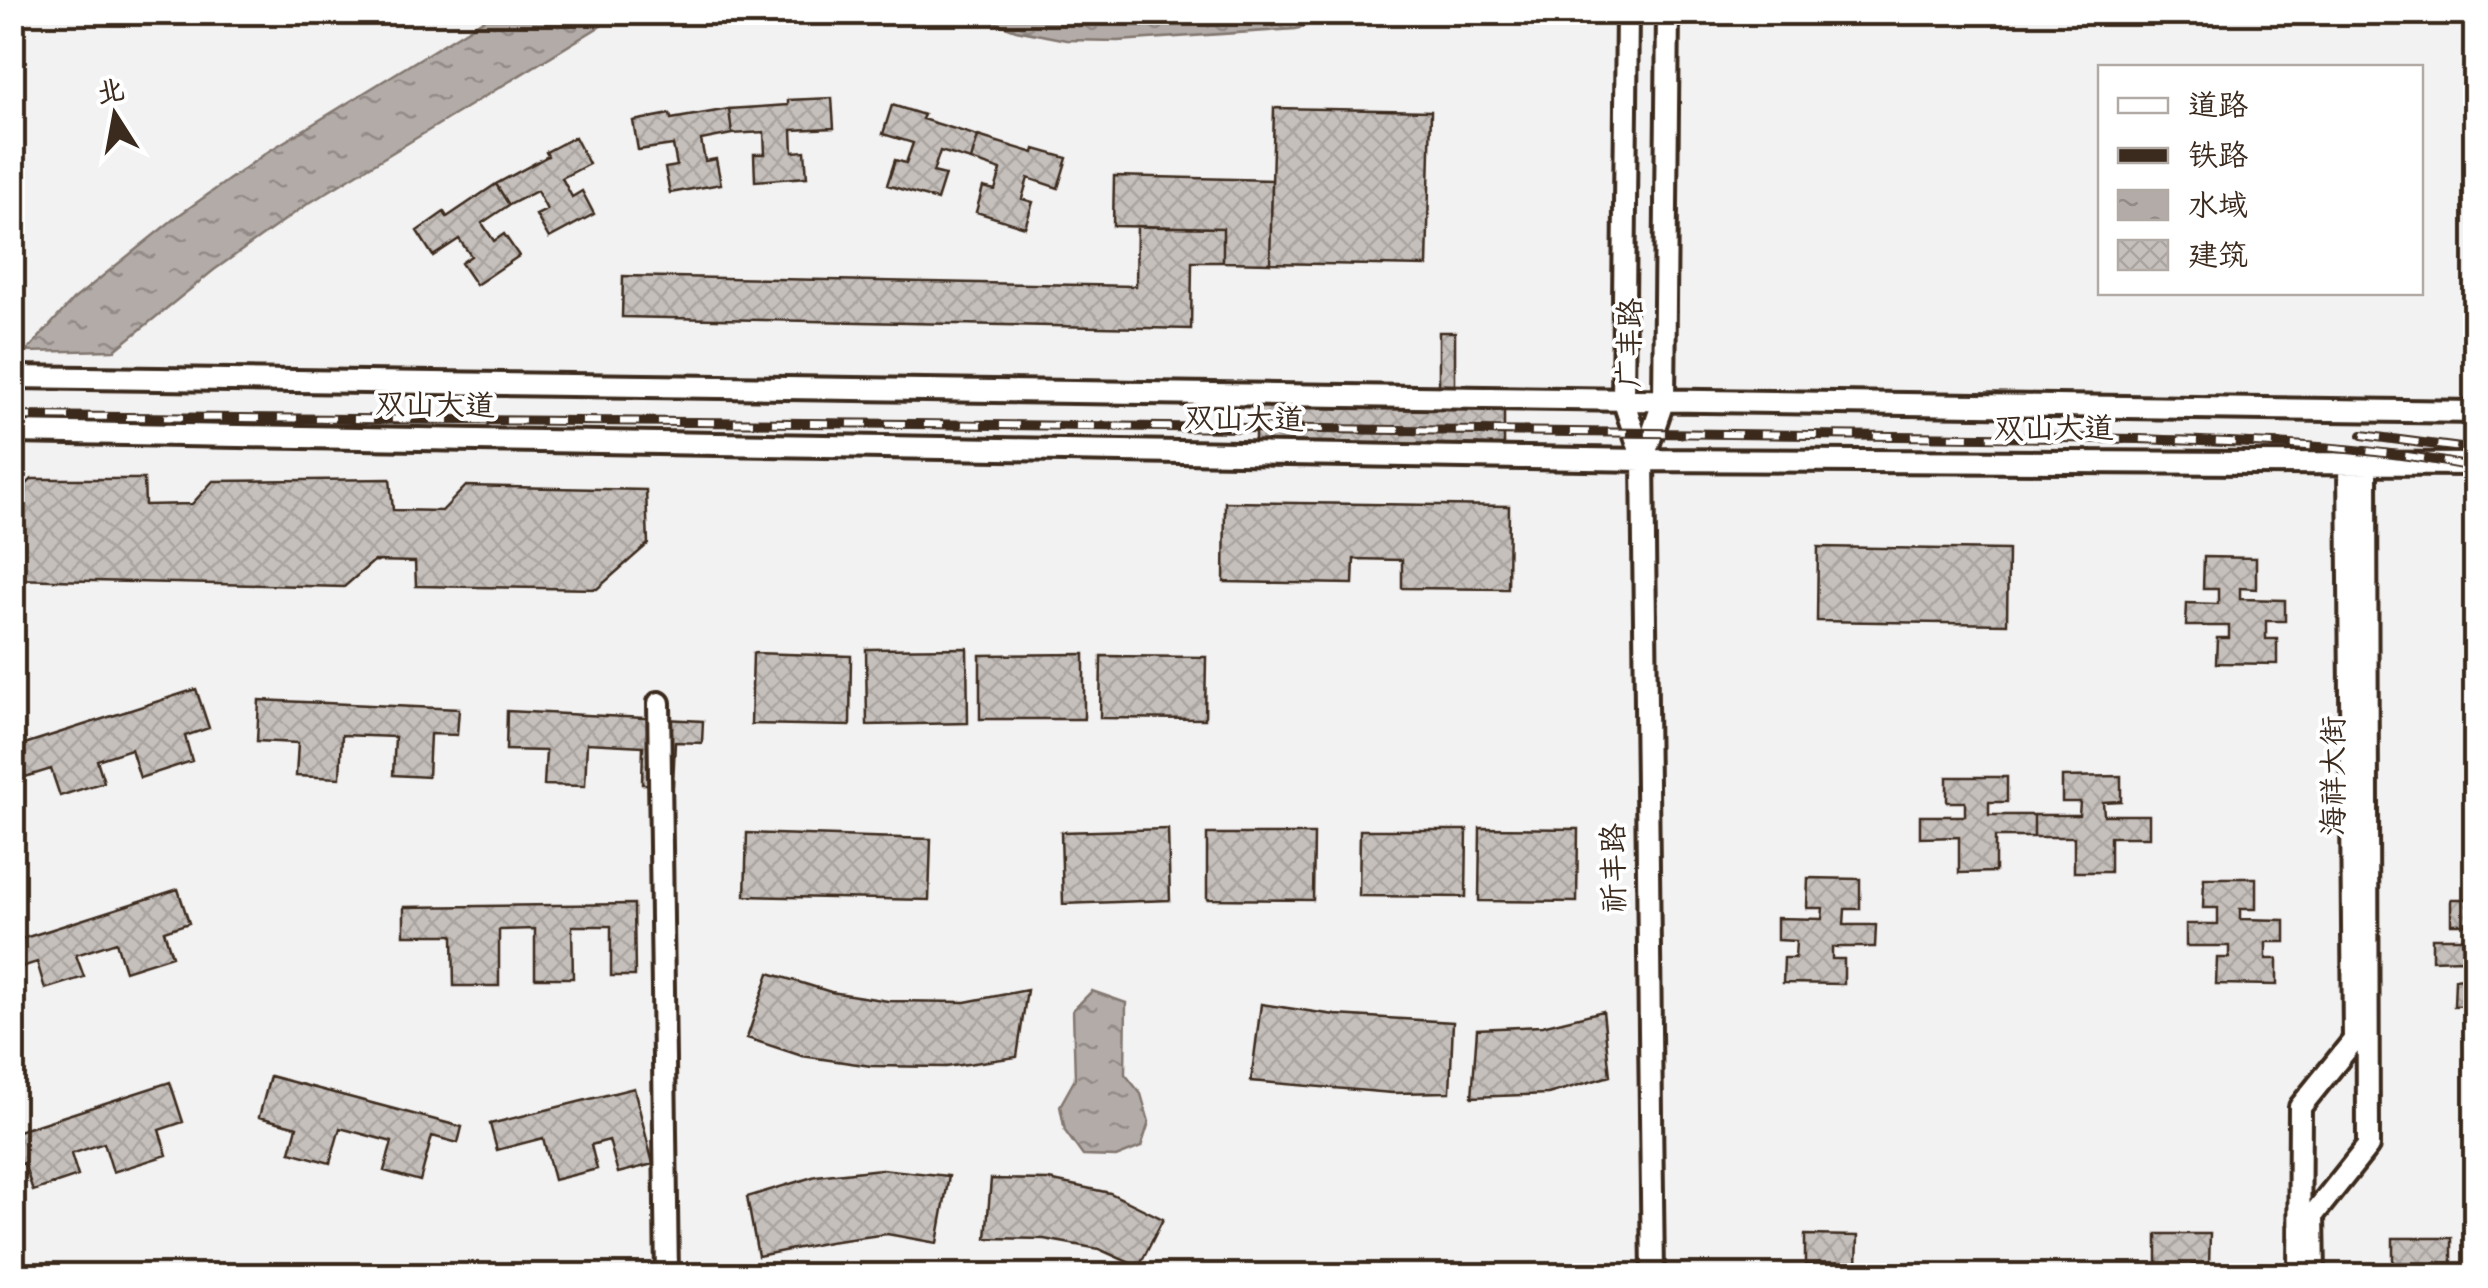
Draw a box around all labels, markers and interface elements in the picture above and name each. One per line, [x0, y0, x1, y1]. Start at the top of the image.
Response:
north arrow [65, 65, 165, 165]
legend [2098, 65, 2423, 295]
text: 北 [94, 73, 129, 118]
text: 道路 [2188, 88, 2248, 131]
text: 铁路 [2188, 138, 2248, 181]
text: 水域 [2188, 188, 2248, 231]
text: 建筑 [2188, 238, 2248, 281]
street label: 广丰路 [1612, 298, 1656, 388]
street label: 双山大道 [375, 386, 495, 432]
street label: 双山大道 [1184, 400, 1304, 446]
street label: 双山大道 [1994, 411, 2114, 454]
street label: 海祥大街 [2316, 716, 2359, 836]
street label: 祈丰路 [1596, 823, 1640, 913]

